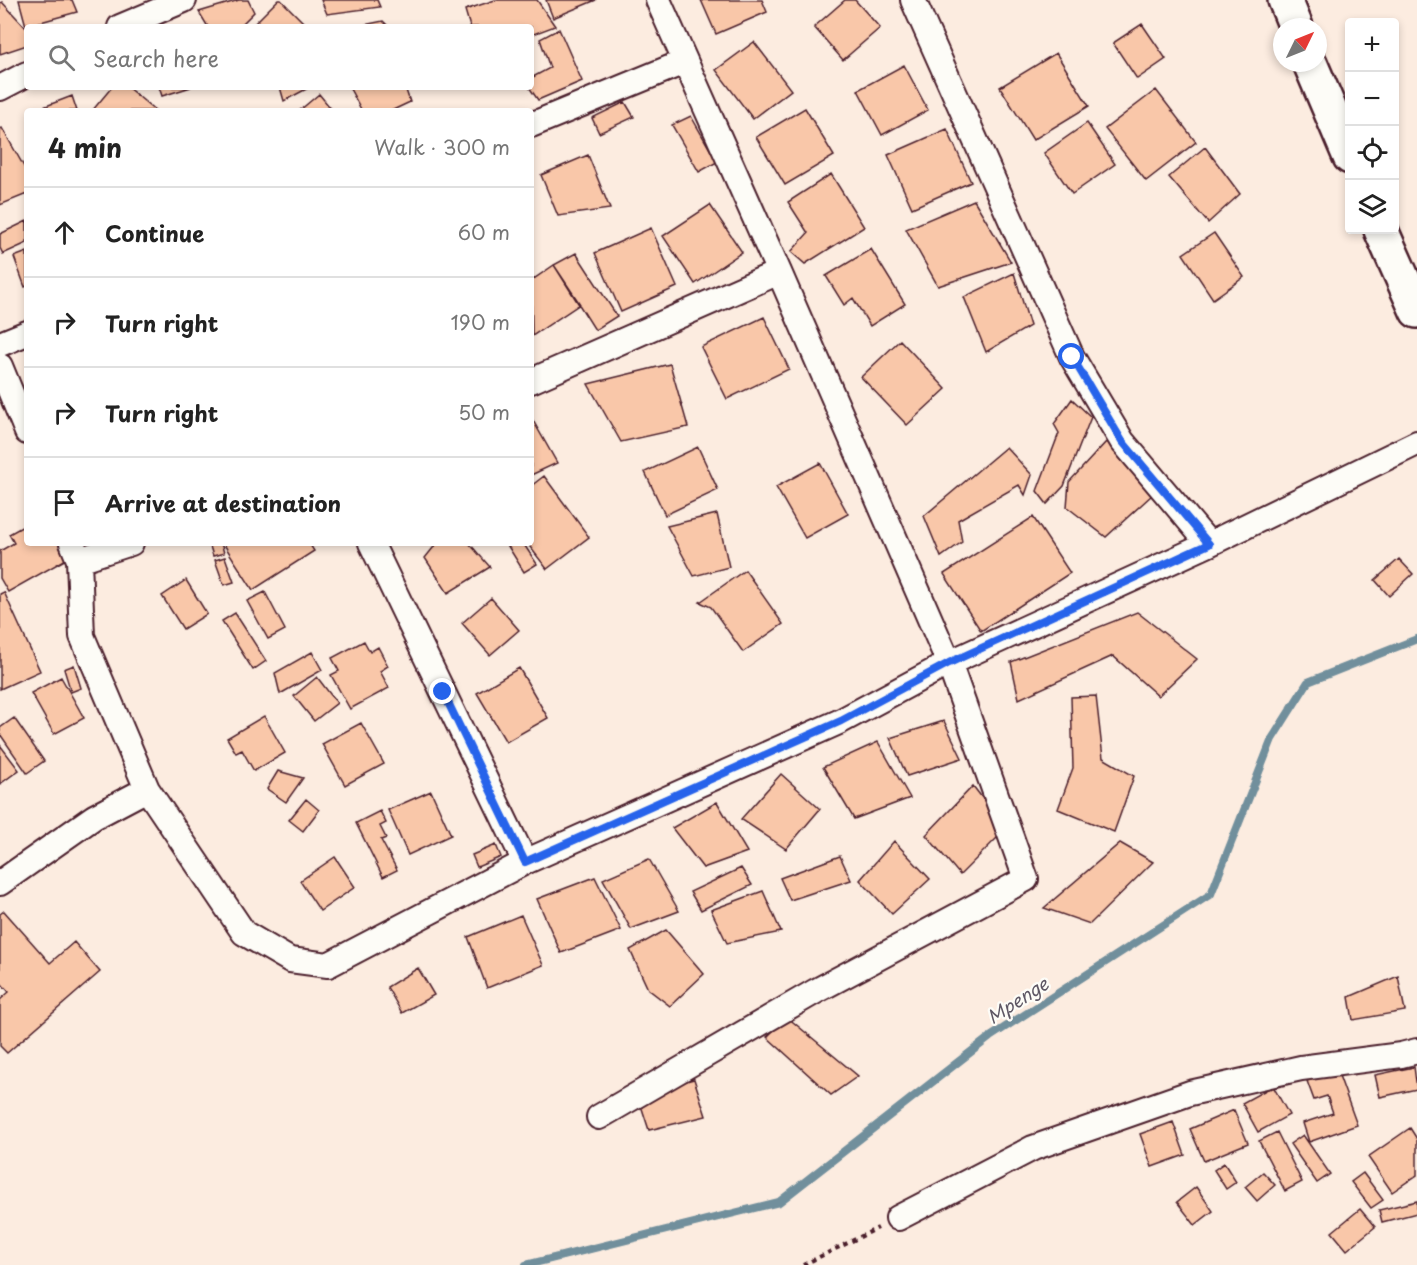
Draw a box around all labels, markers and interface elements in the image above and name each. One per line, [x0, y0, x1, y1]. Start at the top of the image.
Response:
north arrow [1273, 18, 1327, 72]
map controls [1345, 18, 1399, 234]
button: + [1345, 18, 1399, 72]
search box [24, 24, 534, 90]
icon: search [45, 41, 78, 74]
text: Search here [93, 41, 219, 74]
button: − [1345, 72, 1399, 126]
button: locate [1345, 126, 1399, 180]
text: 4 min [48, 128, 122, 167]
text: Walk · 300 m [374, 132, 510, 162]
button: layers [1345, 180, 1399, 234]
icon: ahead [48, 216, 81, 249]
text: Continue [105, 216, 204, 249]
text: 60 m [458, 217, 510, 247]
icon: right [48, 306, 81, 339]
text: Turn right [105, 306, 218, 339]
text: 190 m [451, 307, 510, 337]
route start [1058, 343, 1084, 369]
icon: right [48, 396, 81, 429]
text: Turn right [105, 396, 218, 429]
text: 50 m [458, 397, 510, 427]
icon: arrive [48, 486, 81, 519]
text: Arrive at destination [105, 486, 341, 519]
route end [429, 678, 455, 704]
water label: Mpenge [981, 969, 1054, 1030]

